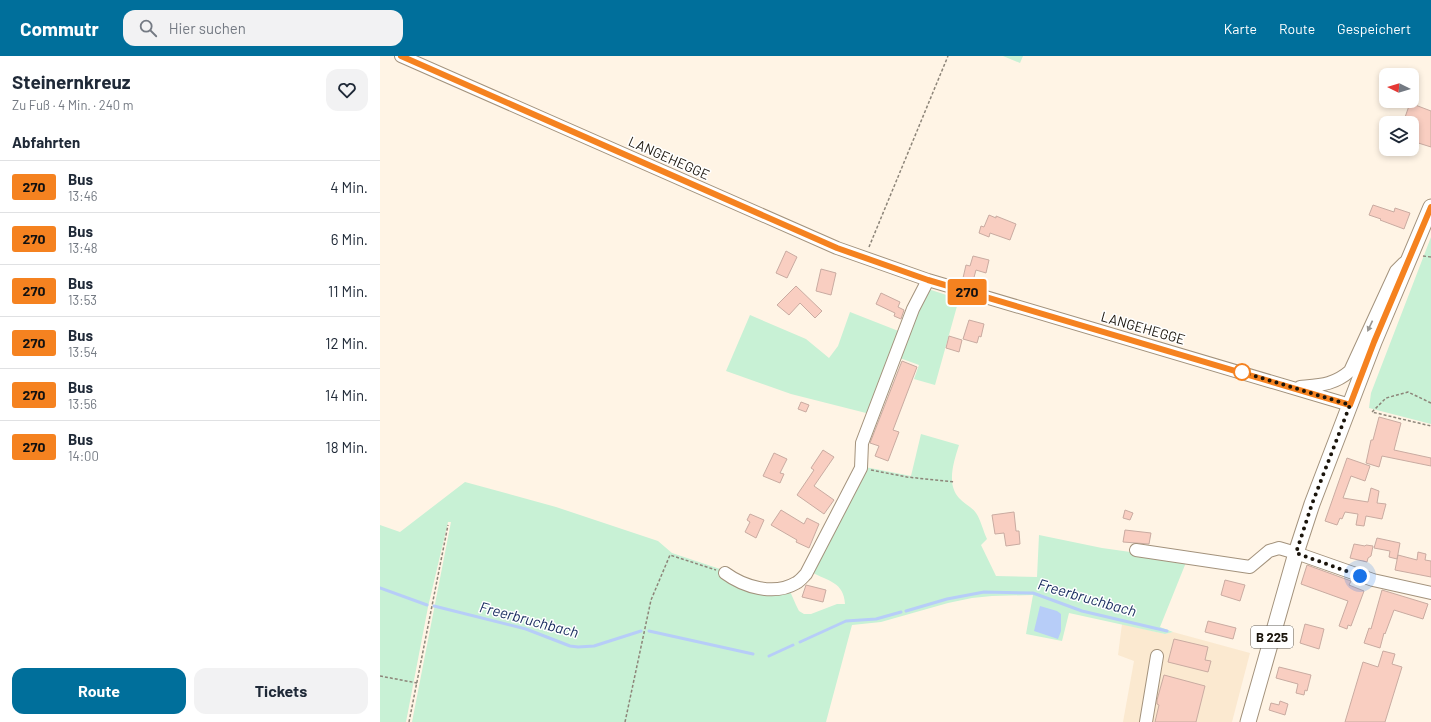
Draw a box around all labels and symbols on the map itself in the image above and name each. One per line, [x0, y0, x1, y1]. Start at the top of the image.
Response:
north arrow [1379, 68, 1419, 108]
street label: LANGEHEGGE [626, 132, 712, 183]
line badge: 270 [944, 279, 990, 305]
street label: LANGEHEGGE [1099, 307, 1187, 348]
one-way arrow [1367, 320, 1373, 331]
unlabelled marker [1233, 363, 1251, 381]
your location [1350, 566, 1370, 586]
water label: Freerbruchbach [1036, 574, 1139, 620]
water label: Freerbruchbach [478, 597, 581, 641]
road number: B 225 [1251, 626, 1293, 648]

